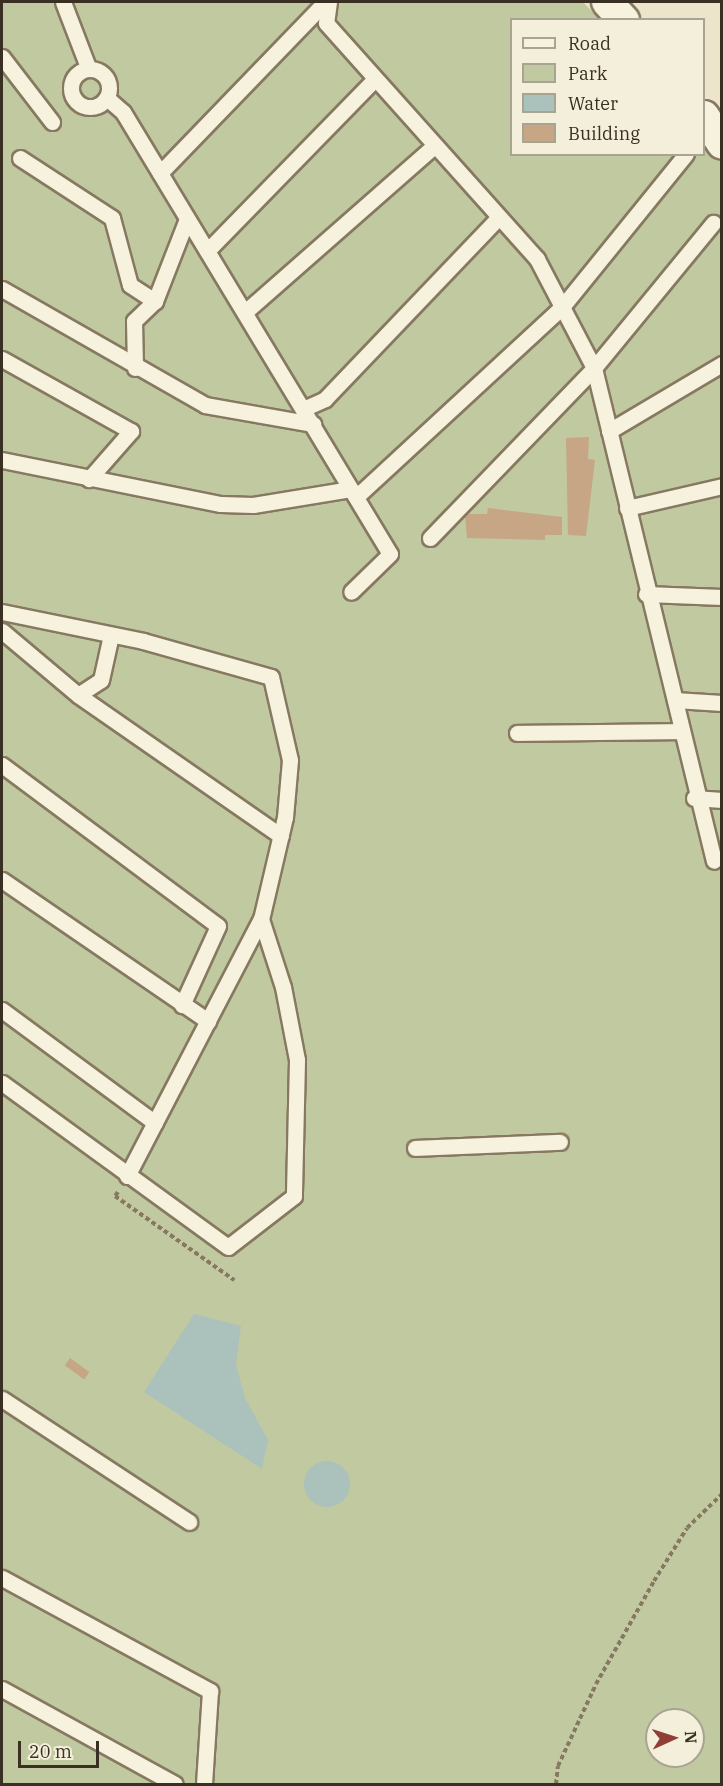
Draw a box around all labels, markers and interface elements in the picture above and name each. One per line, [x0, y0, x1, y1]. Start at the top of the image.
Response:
legend [510, 18, 705, 156]
text: Road [568, 32, 611, 55]
text: Park [568, 62, 607, 85]
text: Water [568, 92, 618, 115]
text: Building [568, 122, 640, 145]
north arrow [645, 1708, 705, 1768]
scale bar [21, 1729, 102, 1767]
text: N [681, 1730, 701, 1744]
text: 20 m [29, 1740, 72, 1763]

